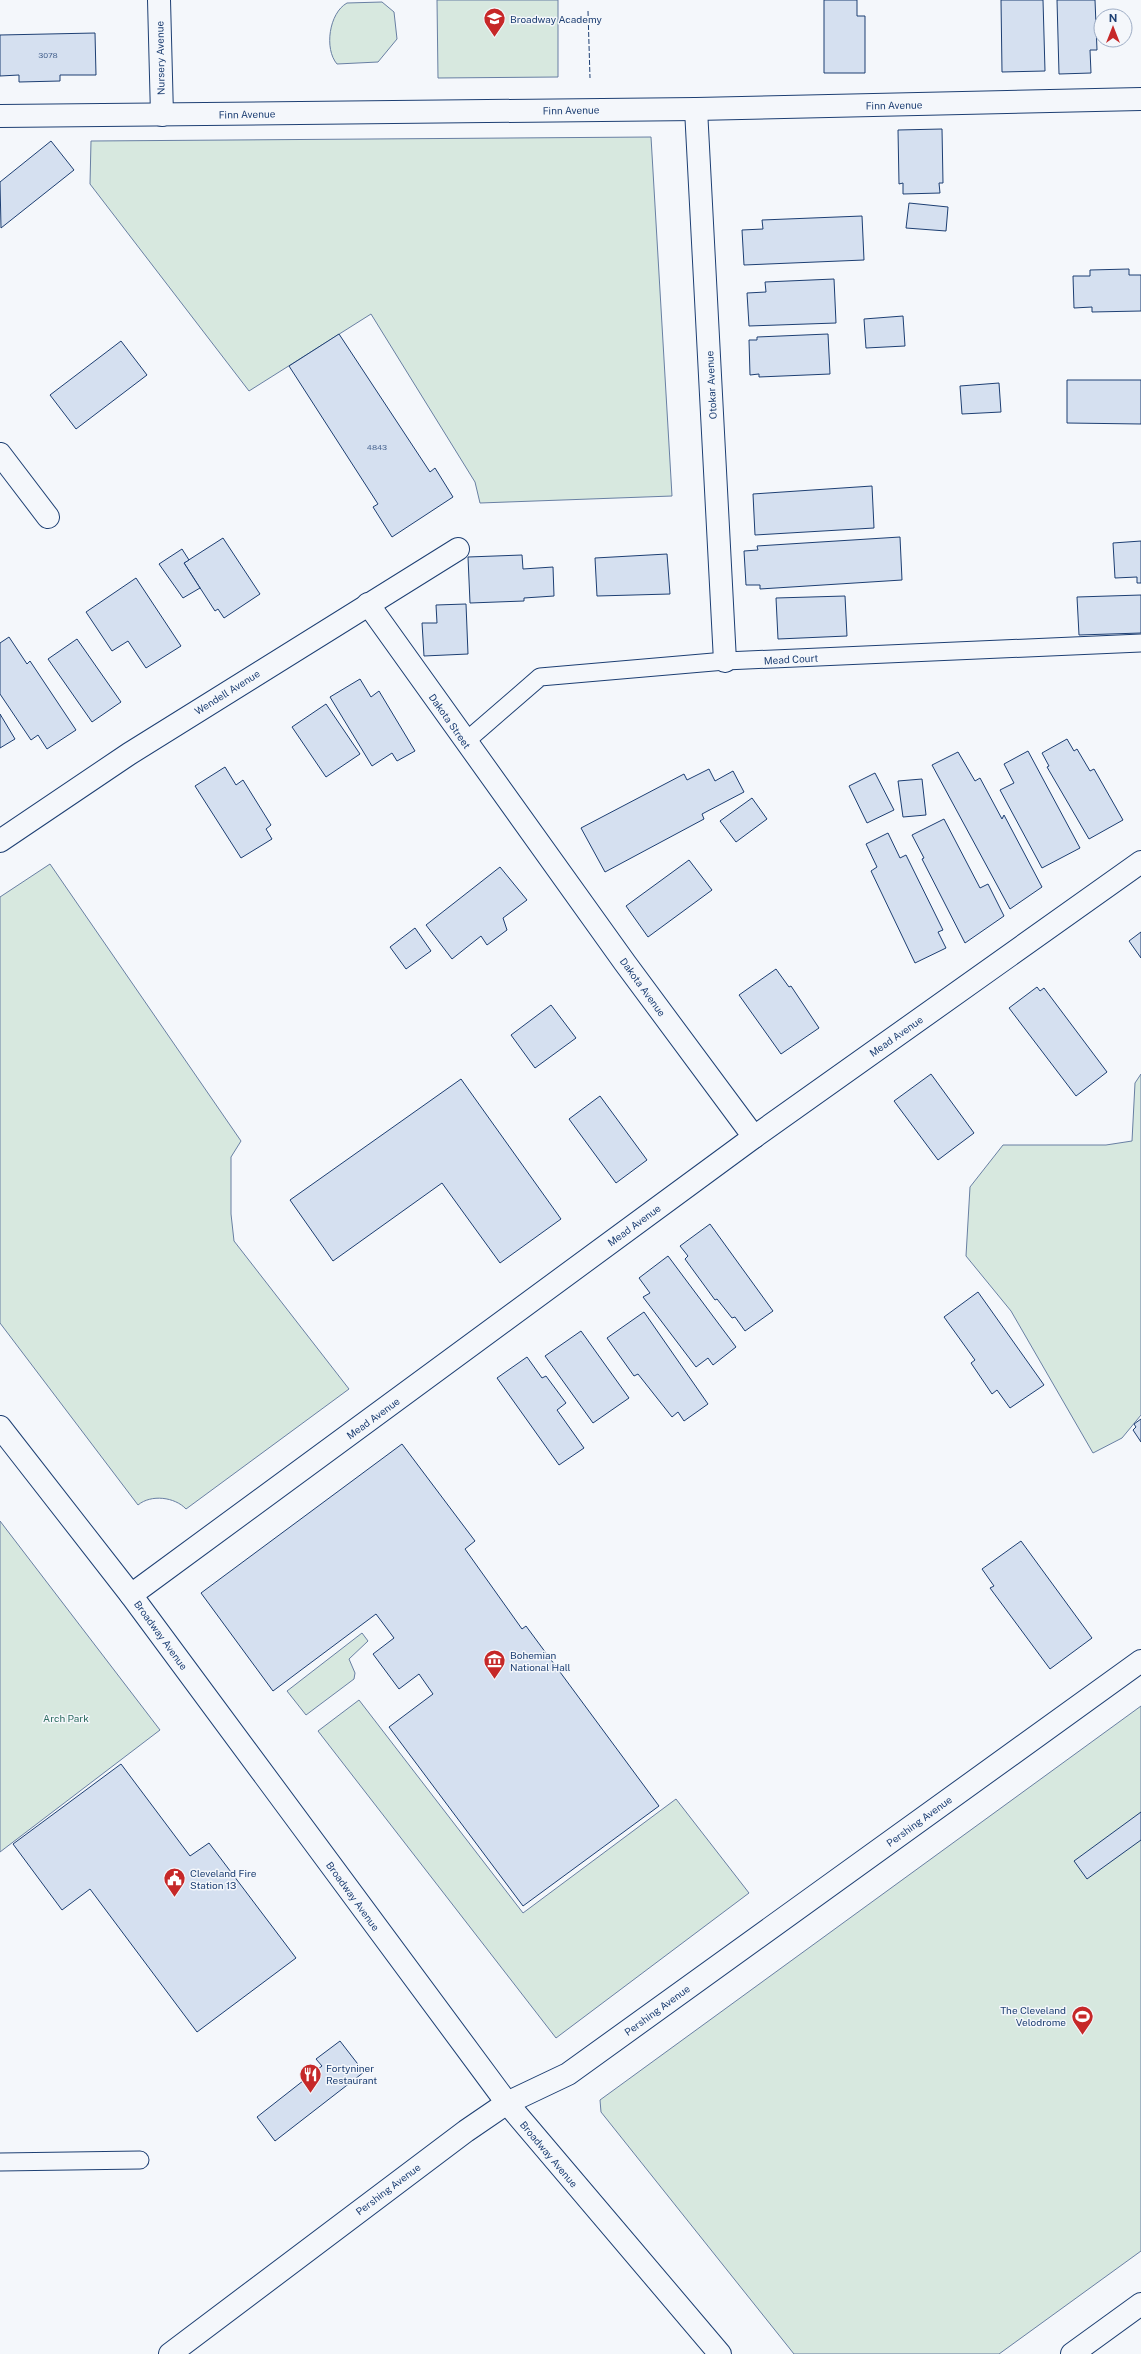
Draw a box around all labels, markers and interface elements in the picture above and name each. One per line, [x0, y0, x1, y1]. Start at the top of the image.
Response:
school or university icon: Broadway Academy [481, 6, 507, 39]
north arrow [1093, 8, 1133, 48]
text: N [1109, 12, 1117, 24]
place label: Broadway Academy [510, 13, 602, 25]
street label: Nursery Avenue [153, 20, 167, 95]
house number: 3078 [38, 50, 58, 60]
street label: Finn Avenue [865, 98, 923, 111]
street label: Finn Avenue [542, 103, 600, 116]
street label: Finn Avenue [218, 107, 276, 120]
street label: Otokar Avenue [703, 350, 719, 419]
house number: 4843 [367, 442, 387, 452]
street label: Mead Court [764, 652, 819, 666]
street label: Wendell Avenue [192, 667, 262, 717]
street label: Dakota Street [427, 691, 473, 751]
street label: Dakota Avenue [618, 955, 668, 1019]
street label: Mead Avenue [867, 1013, 925, 1059]
street label: Mead Avenue [605, 1202, 663, 1248]
street label: Mead Avenue [344, 1395, 402, 1441]
street label: Broadway Avenue [132, 1598, 190, 1672]
museum icon: Bohemian National Hall [482, 1648, 508, 1681]
place label: Bohemian National Hall [510, 1649, 571, 1673]
park label: Arch Park [43, 1712, 89, 1724]
street label: Pershing Avenue [884, 1793, 954, 1849]
street label: Broadway Avenue [324, 1859, 382, 1933]
public building icon: Cleveland Fire Station 13 [162, 1866, 188, 1899]
place label: Cleveland Fire Station 13 [190, 1867, 257, 1891]
street label: Pershing Avenue [622, 1982, 692, 2038]
sports icon: The Cleveland Velodrome [1069, 2003, 1095, 2036]
place label: The Cleveland Velodrome [1000, 2004, 1066, 2028]
restaurant icon: Fortyniner Restaurant [297, 2061, 323, 2094]
place label: Fortyniner Restaurant [326, 2062, 377, 2086]
street label: Broadway Avenue [518, 2118, 580, 2190]
street label: Pershing Avenue [353, 2161, 423, 2217]

